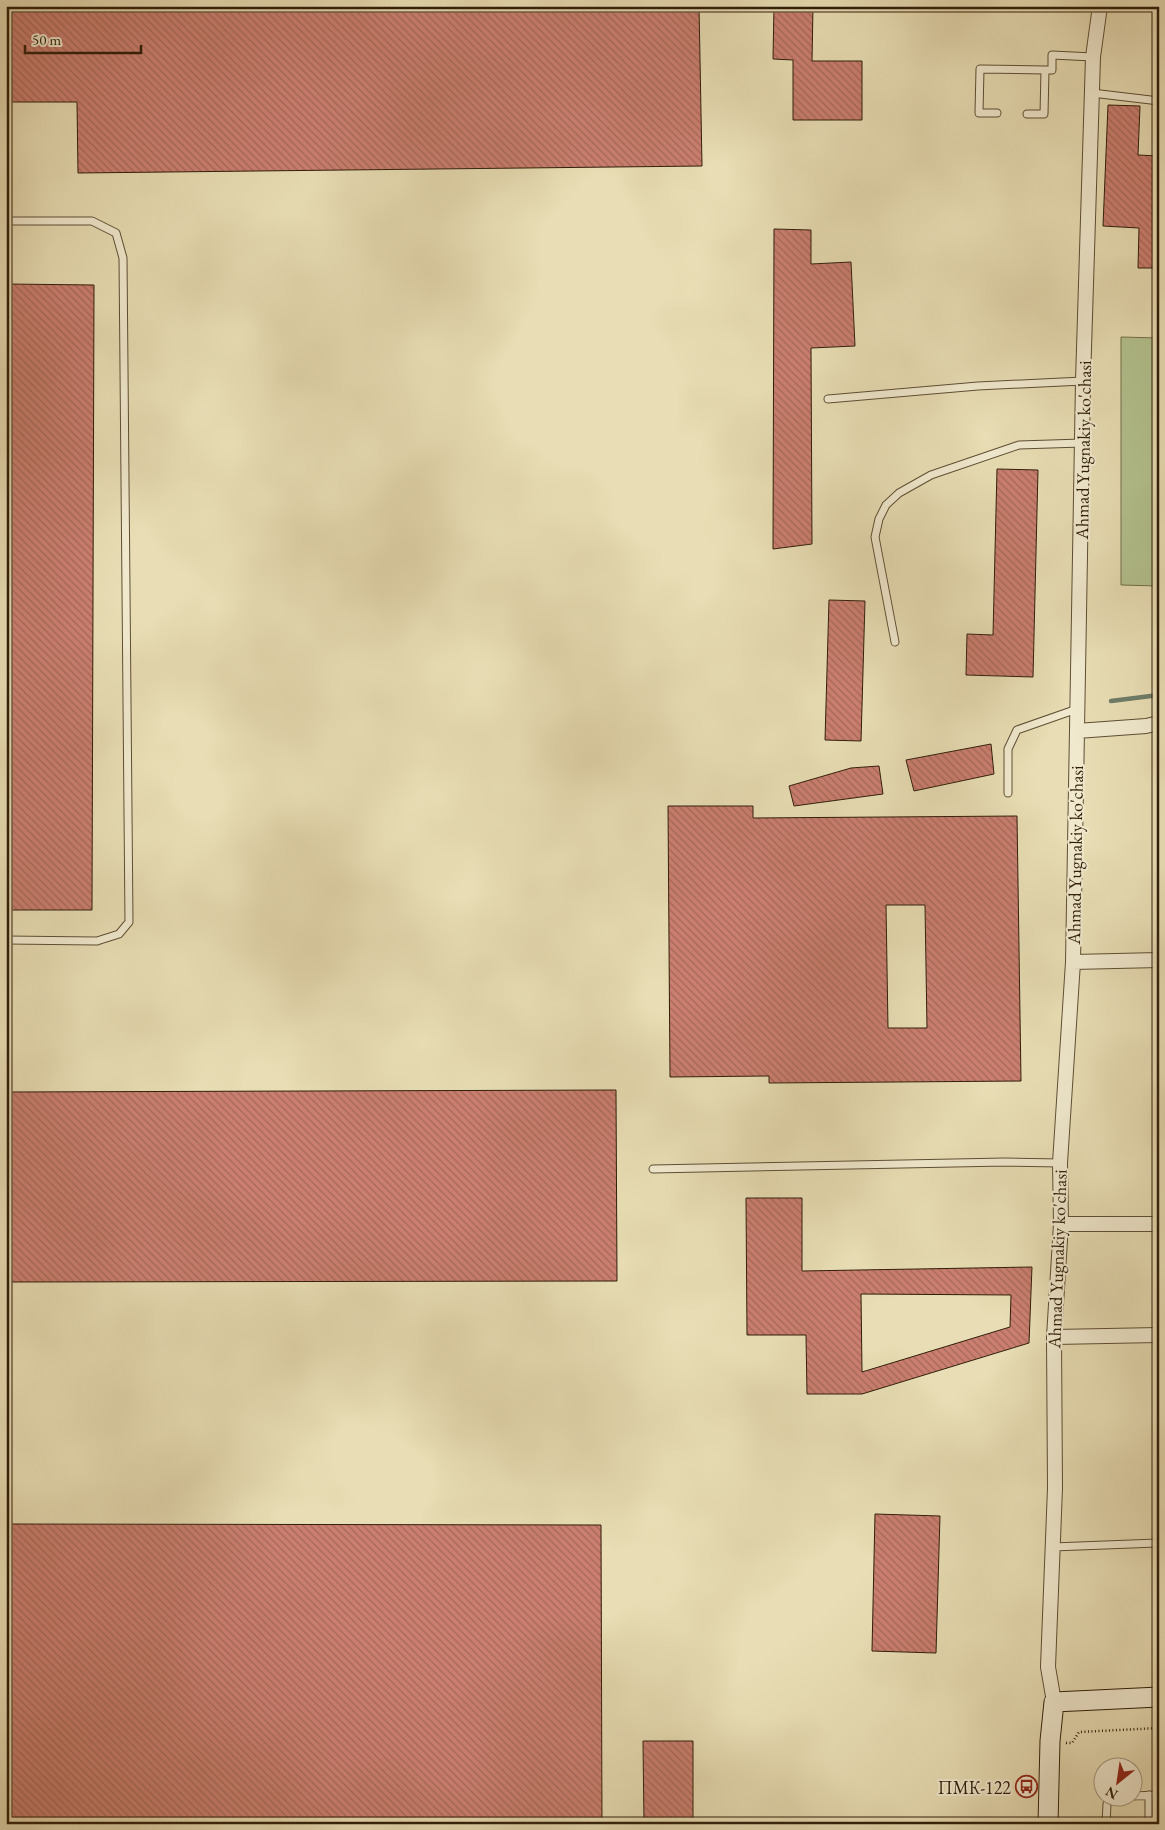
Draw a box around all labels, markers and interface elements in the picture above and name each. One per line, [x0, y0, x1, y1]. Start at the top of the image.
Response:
scale bar [25, 22, 141, 54]
text: 50 m [32, 30, 61, 49]
street label: Ahmad Yugnakiy ko'chasi [1070, 360, 1096, 541]
street label: Ahmad Yugnakiy ko'chasi [1062, 765, 1088, 946]
street label: Ahmad Yugnakiy ko'chasi [1042, 1168, 1072, 1350]
north arrow [1092, 1758, 1142, 1808]
bus stop icon: ПМК-122 [1015, 1775, 1039, 1799]
place label: ПМК-122 [938, 1776, 1011, 1799]
text: N [1102, 1782, 1121, 1804]

